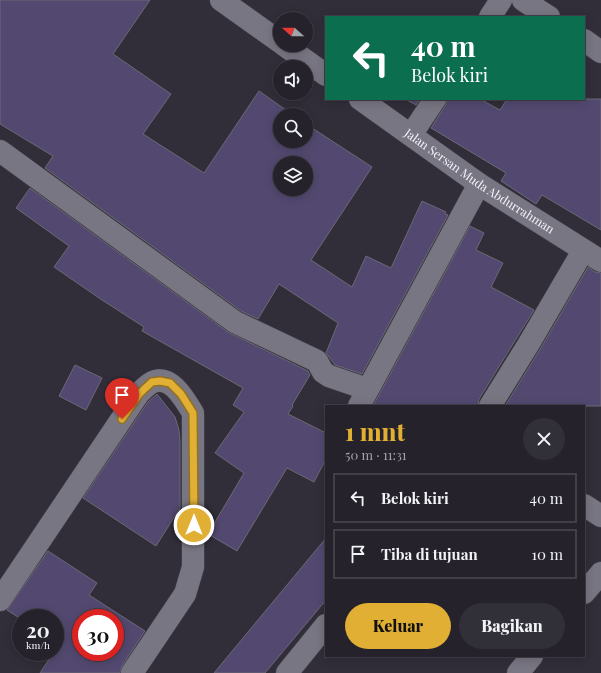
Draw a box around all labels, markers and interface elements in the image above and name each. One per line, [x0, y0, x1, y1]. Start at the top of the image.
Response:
north arrow [273, 12, 313, 52]
map controls [273, 12, 313, 196]
text: 40 m [411, 27, 476, 64]
icon: left [345, 32, 397, 84]
button: sound [273, 60, 313, 100]
text: Belok kiri [411, 63, 488, 87]
button: search [273, 108, 313, 148]
street label: Jalan Sersan Muda Abdurrahman [401, 124, 558, 237]
button: layers [273, 156, 313, 196]
pin [105, 378, 139, 419]
icon: arrive [111, 384, 133, 406]
text: 1 mnt [345, 415, 405, 447]
button: close [523, 418, 565, 460]
text: 50 m · 11:31 [345, 446, 407, 463]
icon: left [347, 487, 369, 509]
text: Belok kiri [381, 488, 449, 508]
text: 40 m [530, 488, 563, 508]
position arrow [173, 504, 215, 546]
icon: arrive [347, 543, 369, 565]
text: Tiba di tujuan [381, 544, 478, 564]
text: 10 m [531, 544, 563, 564]
button: Keluar [345, 603, 451, 649]
button: Bagikan [459, 603, 565, 649]
speed limit sign: 30 [72, 609, 124, 661]
text: 20 [26, 616, 50, 643]
text: km/h [26, 638, 50, 652]

